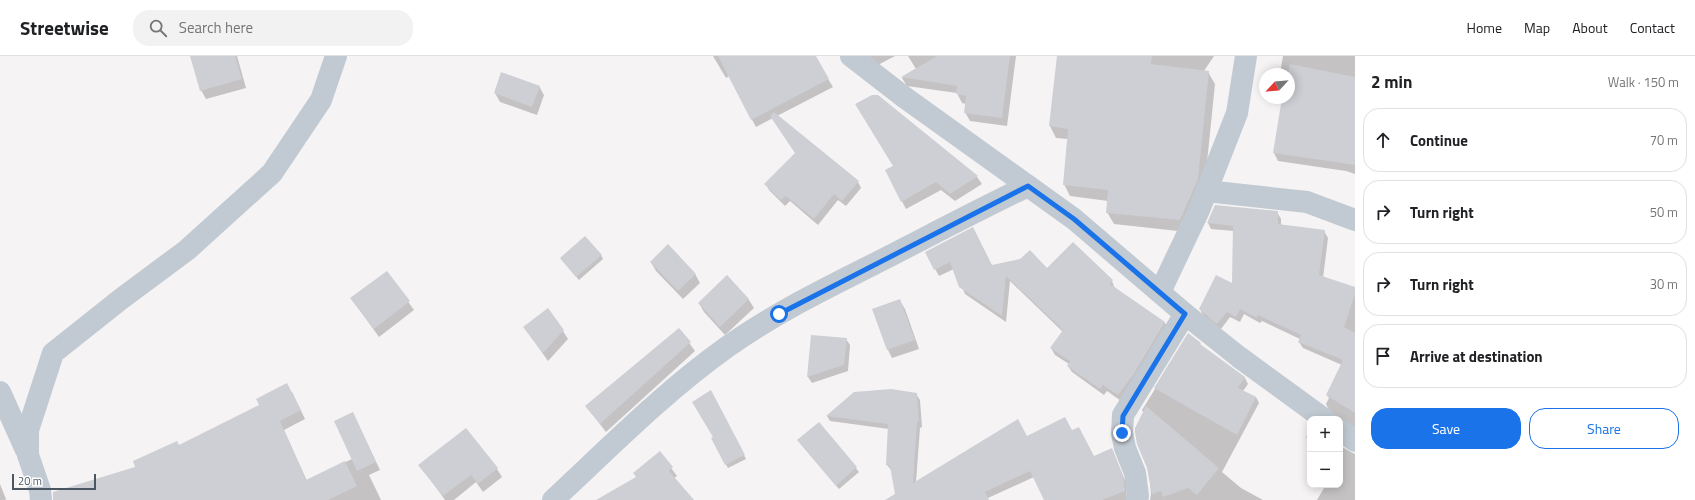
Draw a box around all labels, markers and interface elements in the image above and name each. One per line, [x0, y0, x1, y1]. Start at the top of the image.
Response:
search box [133, 10, 413, 46]
text: Streetwise [20, 13, 109, 42]
text: Search here [179, 16, 253, 39]
icon: search [147, 17, 169, 39]
text: Home [1467, 17, 1502, 38]
text: Map [1524, 17, 1550, 38]
text: About [1572, 17, 1608, 38]
text: Contact [1630, 17, 1675, 38]
north arrow [1259, 68, 1295, 104]
text: 2 min [1371, 69, 1412, 95]
text: Walk · 150 m [1608, 72, 1679, 92]
icon: ahead [1372, 129, 1394, 151]
text: Continue [1410, 129, 1468, 152]
text: 70 m [1650, 130, 1678, 150]
icon: right [1372, 201, 1394, 223]
text: Turn right [1410, 201, 1474, 224]
text: 50 m [1650, 202, 1678, 222]
icon: right [1372, 273, 1394, 295]
text: Turn right [1410, 273, 1474, 296]
text: 30 m [1650, 274, 1678, 294]
route start [770, 305, 788, 323]
icon: arrive [1372, 345, 1394, 367]
text: Arrive at destination [1410, 345, 1543, 368]
button: Save [1371, 408, 1521, 449]
button: Share [1529, 408, 1679, 449]
map controls [1307, 416, 1343, 488]
button: + [1307, 416, 1343, 452]
route end [1113, 424, 1131, 442]
button: − [1307, 452, 1343, 488]
scale bar [12, 472, 96, 491]
text: 20 m [18, 473, 42, 489]

